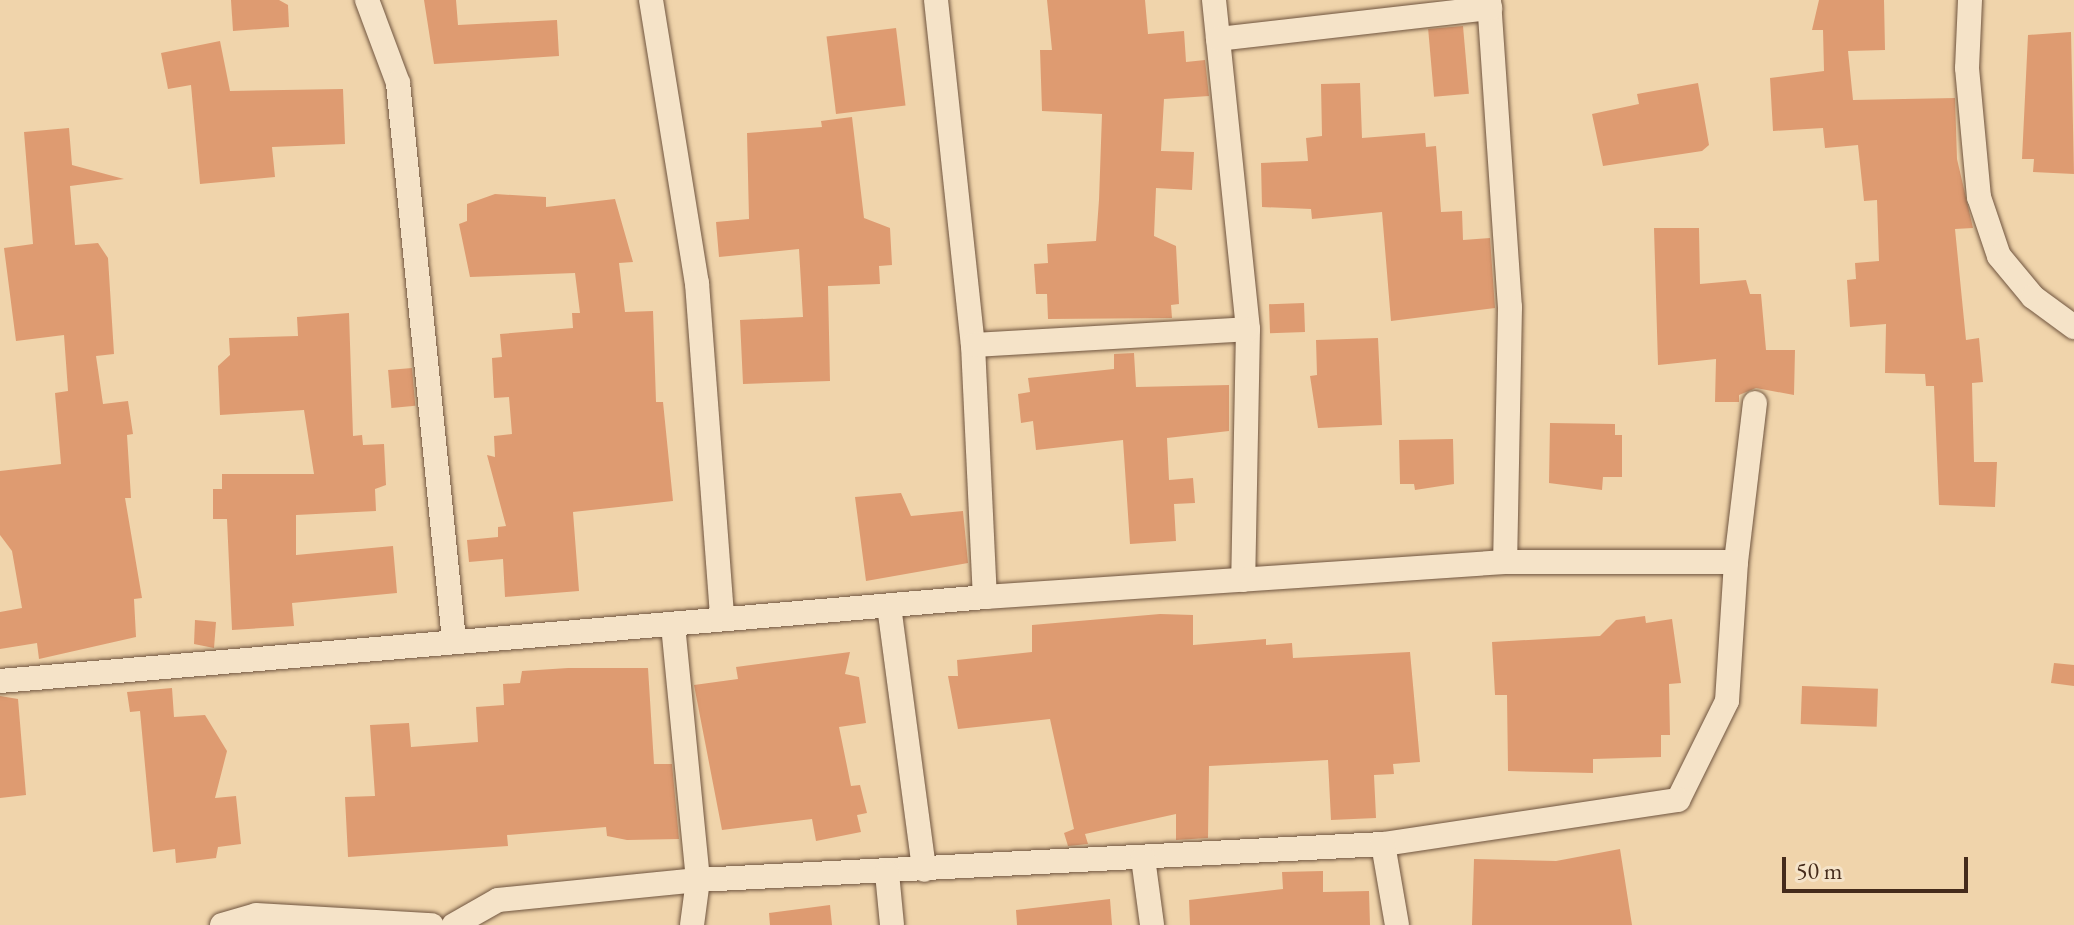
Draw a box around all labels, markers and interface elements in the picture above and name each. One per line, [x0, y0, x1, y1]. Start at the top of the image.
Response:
scale bar [1786, 841, 1972, 891]
text: 50 m [1796, 855, 1843, 886]

